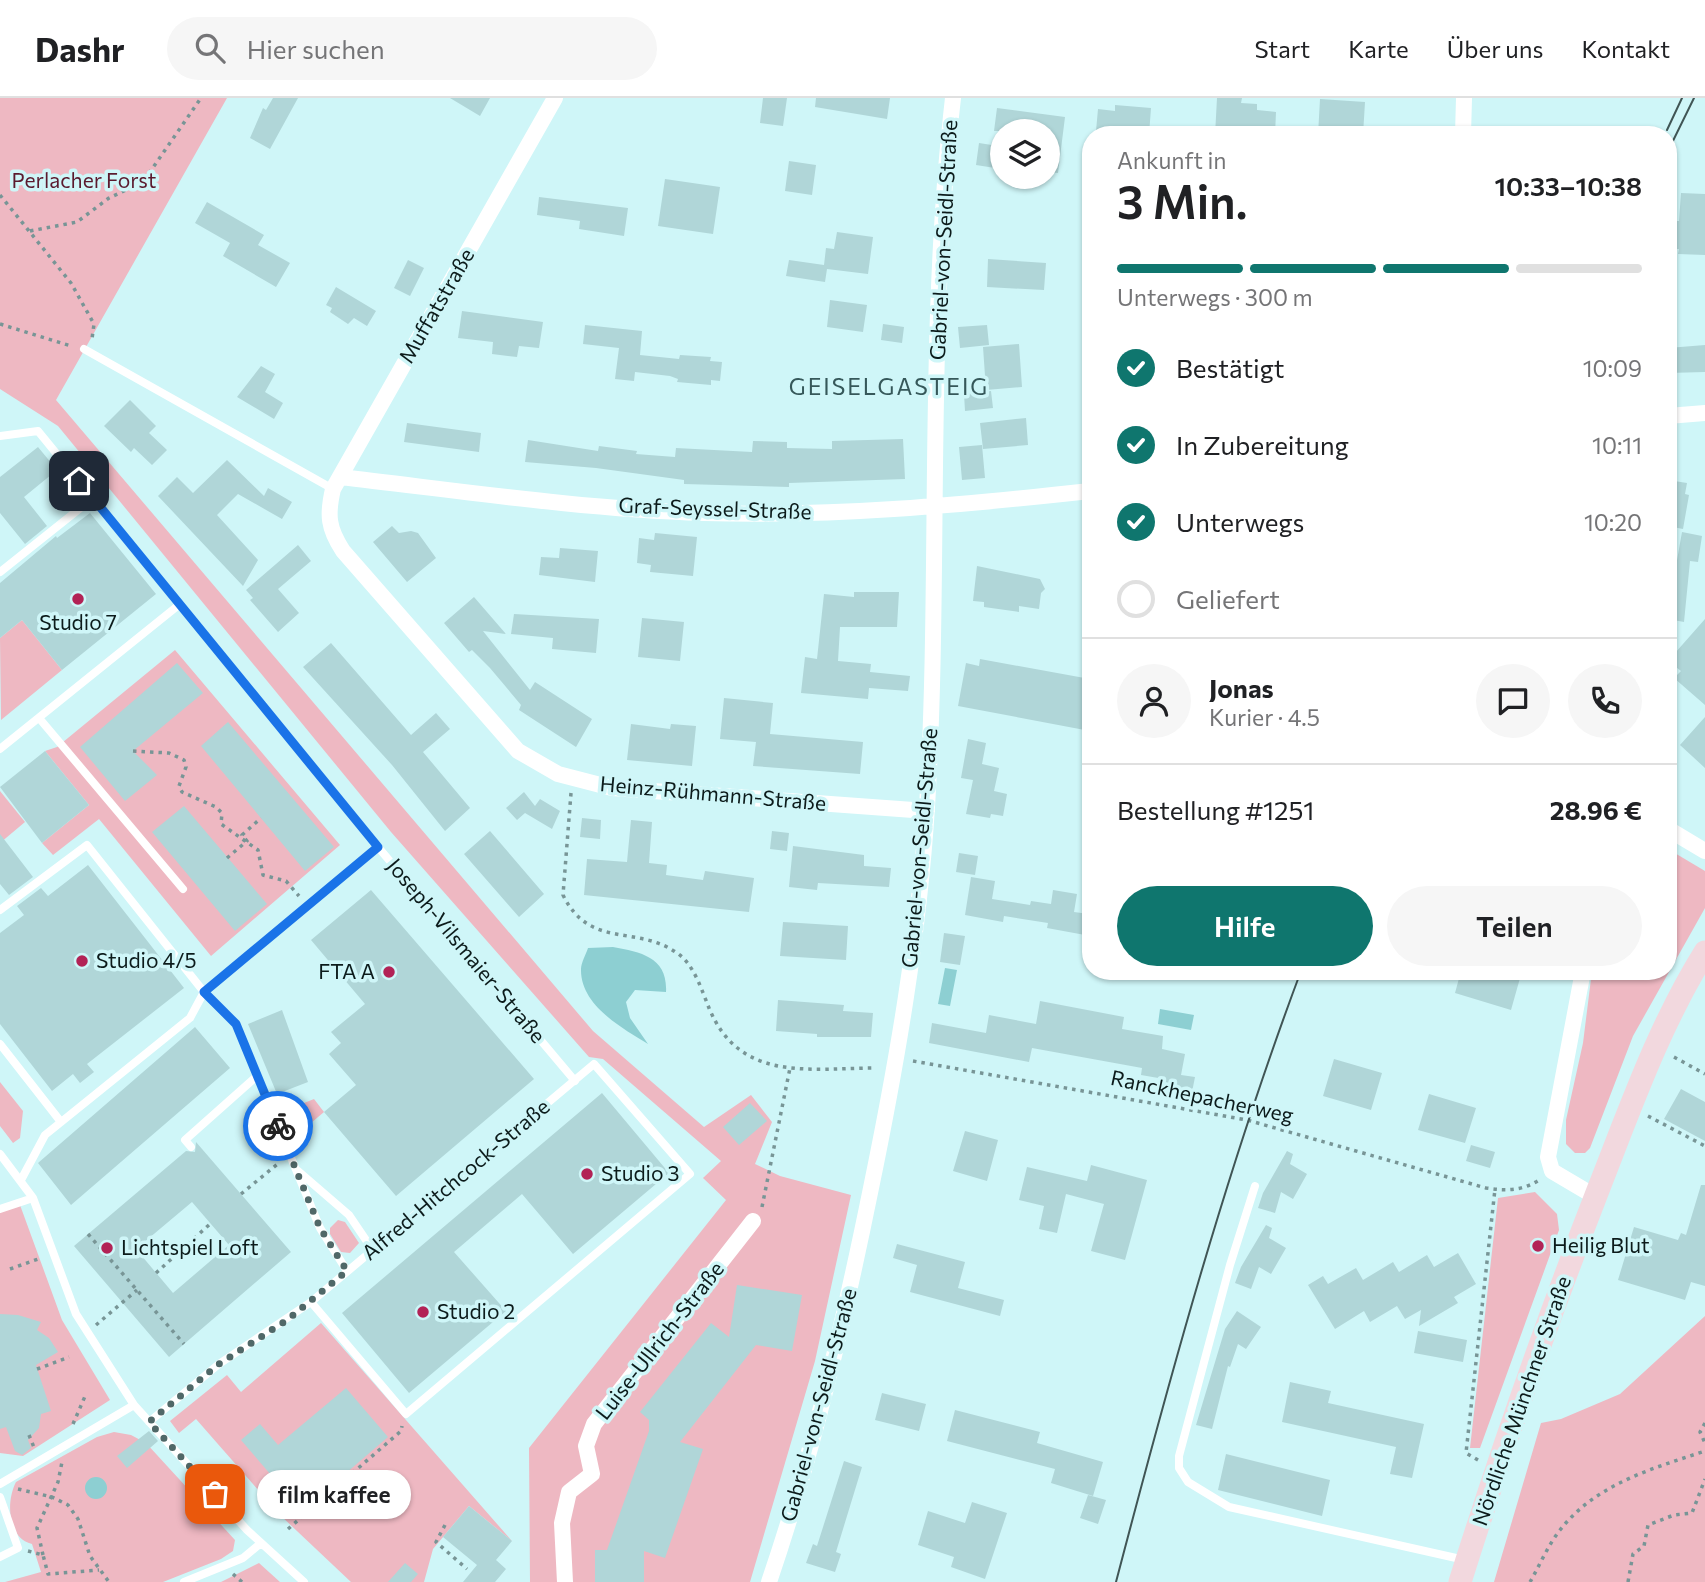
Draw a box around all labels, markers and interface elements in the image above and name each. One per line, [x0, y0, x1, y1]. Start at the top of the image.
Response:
search box [167, 17, 657, 80]
text: Dashr [35, 28, 125, 69]
icon: search [191, 29, 229, 67]
text: Hier suchen [247, 33, 385, 64]
text: Start [1255, 34, 1310, 63]
text: Karte [1348, 34, 1409, 63]
text: Über uns [1447, 34, 1543, 63]
text: Kontakt [1581, 34, 1670, 63]
street label: Gabriel-von-Seidl-Straße [924, 119, 961, 361]
map controls [990, 119, 1060, 189]
button: layers [990, 119, 1060, 189]
text: Ankunft in [1117, 146, 1227, 174]
park label: Perlacher Forst [12, 167, 156, 192]
text: 10:33–10:38 [1495, 170, 1642, 201]
text: 3 Min. [1117, 172, 1247, 228]
street label: Muffatstraße [393, 243, 479, 367]
text: Unterwegs · 300 m [1117, 283, 1312, 311]
icon: check [1117, 349, 1155, 387]
text: Bestätigt [1176, 352, 1285, 383]
text: 10:09 [1583, 354, 1642, 382]
district label: GEISELGASTEIG [789, 372, 989, 400]
icon: check [1117, 426, 1155, 464]
text: In Zubereitung [1176, 429, 1349, 460]
text: 10:11 [1592, 431, 1642, 459]
pin [49, 451, 109, 511]
icon: home [60, 462, 98, 500]
street label: Graf-Seyssel-Straße [618, 492, 812, 523]
icon: check [1117, 503, 1155, 541]
text: Unterwegs [1176, 506, 1304, 537]
text: 10:20 [1584, 508, 1642, 536]
text: Geliefert [1176, 583, 1280, 614]
marker: Studio 7 [70, 591, 86, 607]
place label: Studio 7 [39, 609, 117, 634]
button: person [1117, 664, 1191, 738]
button: chat [1476, 664, 1550, 738]
button: phone [1568, 664, 1642, 738]
text: Jonas [1209, 672, 1274, 703]
text: Kurier · 4.5 [1209, 703, 1320, 731]
street label: Gabriel-von-Seidl-Straße [896, 727, 941, 969]
street label: Heinz-Rühmann-Straße [599, 770, 827, 815]
text: Bestellung #1251 [1117, 794, 1314, 825]
text: 28.96 € [1550, 794, 1642, 825]
street label: Joseph-Vilsmaier-Straße [383, 853, 552, 1047]
button: Hilfe [1117, 886, 1373, 966]
button: Teilen [1387, 886, 1642, 966]
place label: Studio 4/5 [96, 947, 197, 972]
marker: Studio 4/5 [74, 953, 90, 969]
place label: FTA A [318, 958, 375, 983]
marker: FTA A [381, 964, 397, 980]
street label: Ranckhepacherweg [1109, 1064, 1296, 1127]
courier [243, 1091, 313, 1161]
street label: Alfred-Hitchcock-Straße [356, 1093, 554, 1265]
icon: bike [259, 1107, 297, 1145]
place label: Studio 3 [601, 1160, 680, 1185]
marker: Studio 3 [579, 1166, 595, 1182]
place label: Heilig Blut [1552, 1232, 1650, 1257]
place label: Lichtspiel Loft [121, 1234, 259, 1259]
marker: Heilig Blut [1530, 1238, 1546, 1254]
marker: Lichtspiel Loft [99, 1240, 115, 1256]
street label: Luise-Ullrich-Straße [589, 1256, 728, 1424]
street label: Nördliche Münchner Straße [1466, 1272, 1575, 1529]
street label: Gabriel-von-Seidl-Straße [774, 1285, 861, 1524]
place label: Studio 2 [437, 1298, 515, 1323]
marker: Studio 2 [415, 1304, 431, 1320]
pin [185, 1464, 245, 1524]
callout: film kaffee [257, 1470, 411, 1518]
icon: bag [196, 1475, 234, 1513]
text: film kaffee [277, 1480, 391, 1508]

